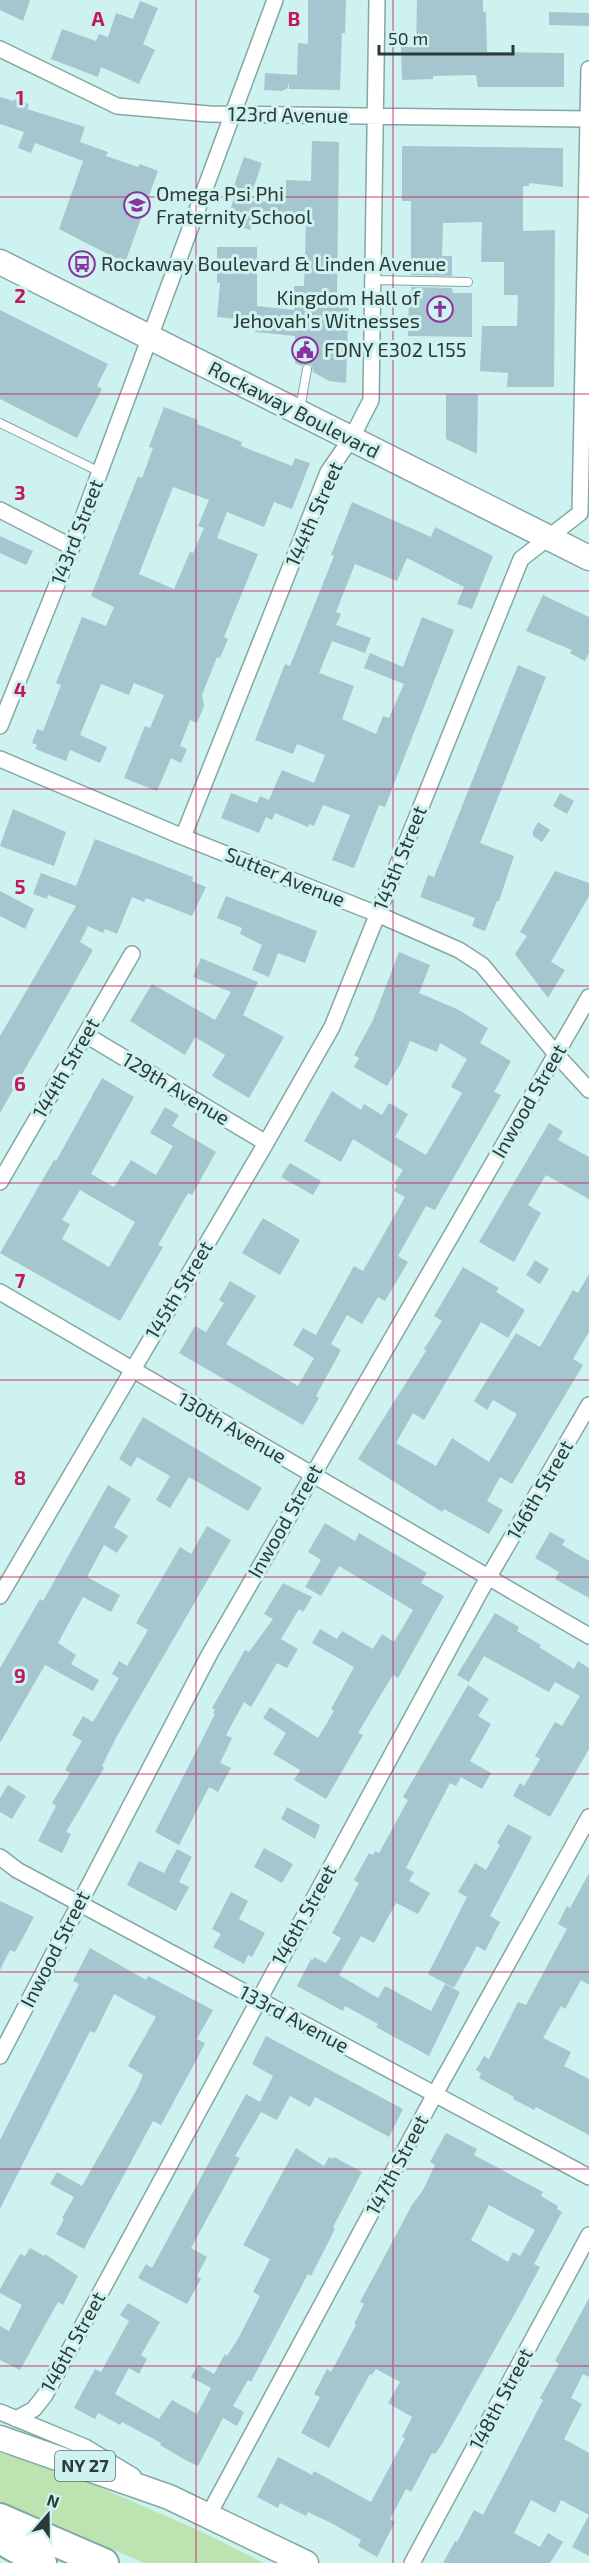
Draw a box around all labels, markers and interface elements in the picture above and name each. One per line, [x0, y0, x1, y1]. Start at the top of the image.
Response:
text: A [91, 6, 105, 30]
text: B [288, 6, 300, 30]
scale bar [379, 18, 512, 56]
text: 50 m [388, 27, 428, 49]
text: 1 [16, 85, 24, 109]
street label: 123rd Avenue [228, 101, 349, 127]
place label: Omega Psi Phi Fraternity School [156, 181, 312, 228]
school or university icon: Omega Psi Phi Fraternity School [122, 190, 152, 220]
bus stop icon: Rockaway Boulevard & Linden Avenue [67, 249, 97, 279]
place label: Rockaway Boulevard & Linden Avenue [101, 251, 446, 275]
text: 2 [14, 283, 26, 307]
place label: Kingdom Hall of Jehovah's Witnesses [233, 285, 420, 332]
church icon: Kingdom Hall of Jehovah's Witnesses [425, 294, 455, 324]
public building icon: FDNY E302 L155 [290, 335, 320, 365]
place label: FDNY E302 L155 [324, 337, 466, 361]
street label: Rockaway Boulevard [205, 355, 384, 463]
street label: 144th Street [279, 457, 347, 570]
street label: 143rd Street [45, 475, 107, 588]
text: 3 [14, 480, 26, 504]
text: 4 [14, 677, 27, 701]
street label: 145th Street [367, 802, 431, 913]
street label: Sutter Avenue [222, 841, 349, 911]
text: 5 [14, 874, 26, 898]
street label: 144th Street [27, 1013, 104, 1122]
street label: Inwood Street [486, 1039, 571, 1162]
street label: 129th Avenue [119, 1047, 235, 1130]
text: 6 [14, 1071, 26, 1095]
street label: 145th Street [139, 1236, 217, 1343]
text: 7 [15, 1268, 26, 1292]
street label: 130th Avenue [174, 1386, 291, 1468]
street label: 146th Street [501, 1435, 577, 1544]
street label: Inwood Street [242, 1459, 327, 1582]
text: 8 [14, 1465, 26, 1489]
text: 9 [14, 1663, 26, 1687]
street label: 146th Street [266, 1860, 341, 1969]
street label: Inwood Street [14, 1886, 94, 2011]
street label: 133rd Avenue [236, 1979, 353, 2057]
street label: 147th Street [360, 2110, 433, 2219]
street label: 146th Street [35, 2287, 110, 2396]
street label: 148th Street [463, 2343, 537, 2453]
road number: NY 27 [55, 2451, 115, 2481]
north arrow [18, 2485, 78, 2545]
text: N [45, 2490, 62, 2511]

